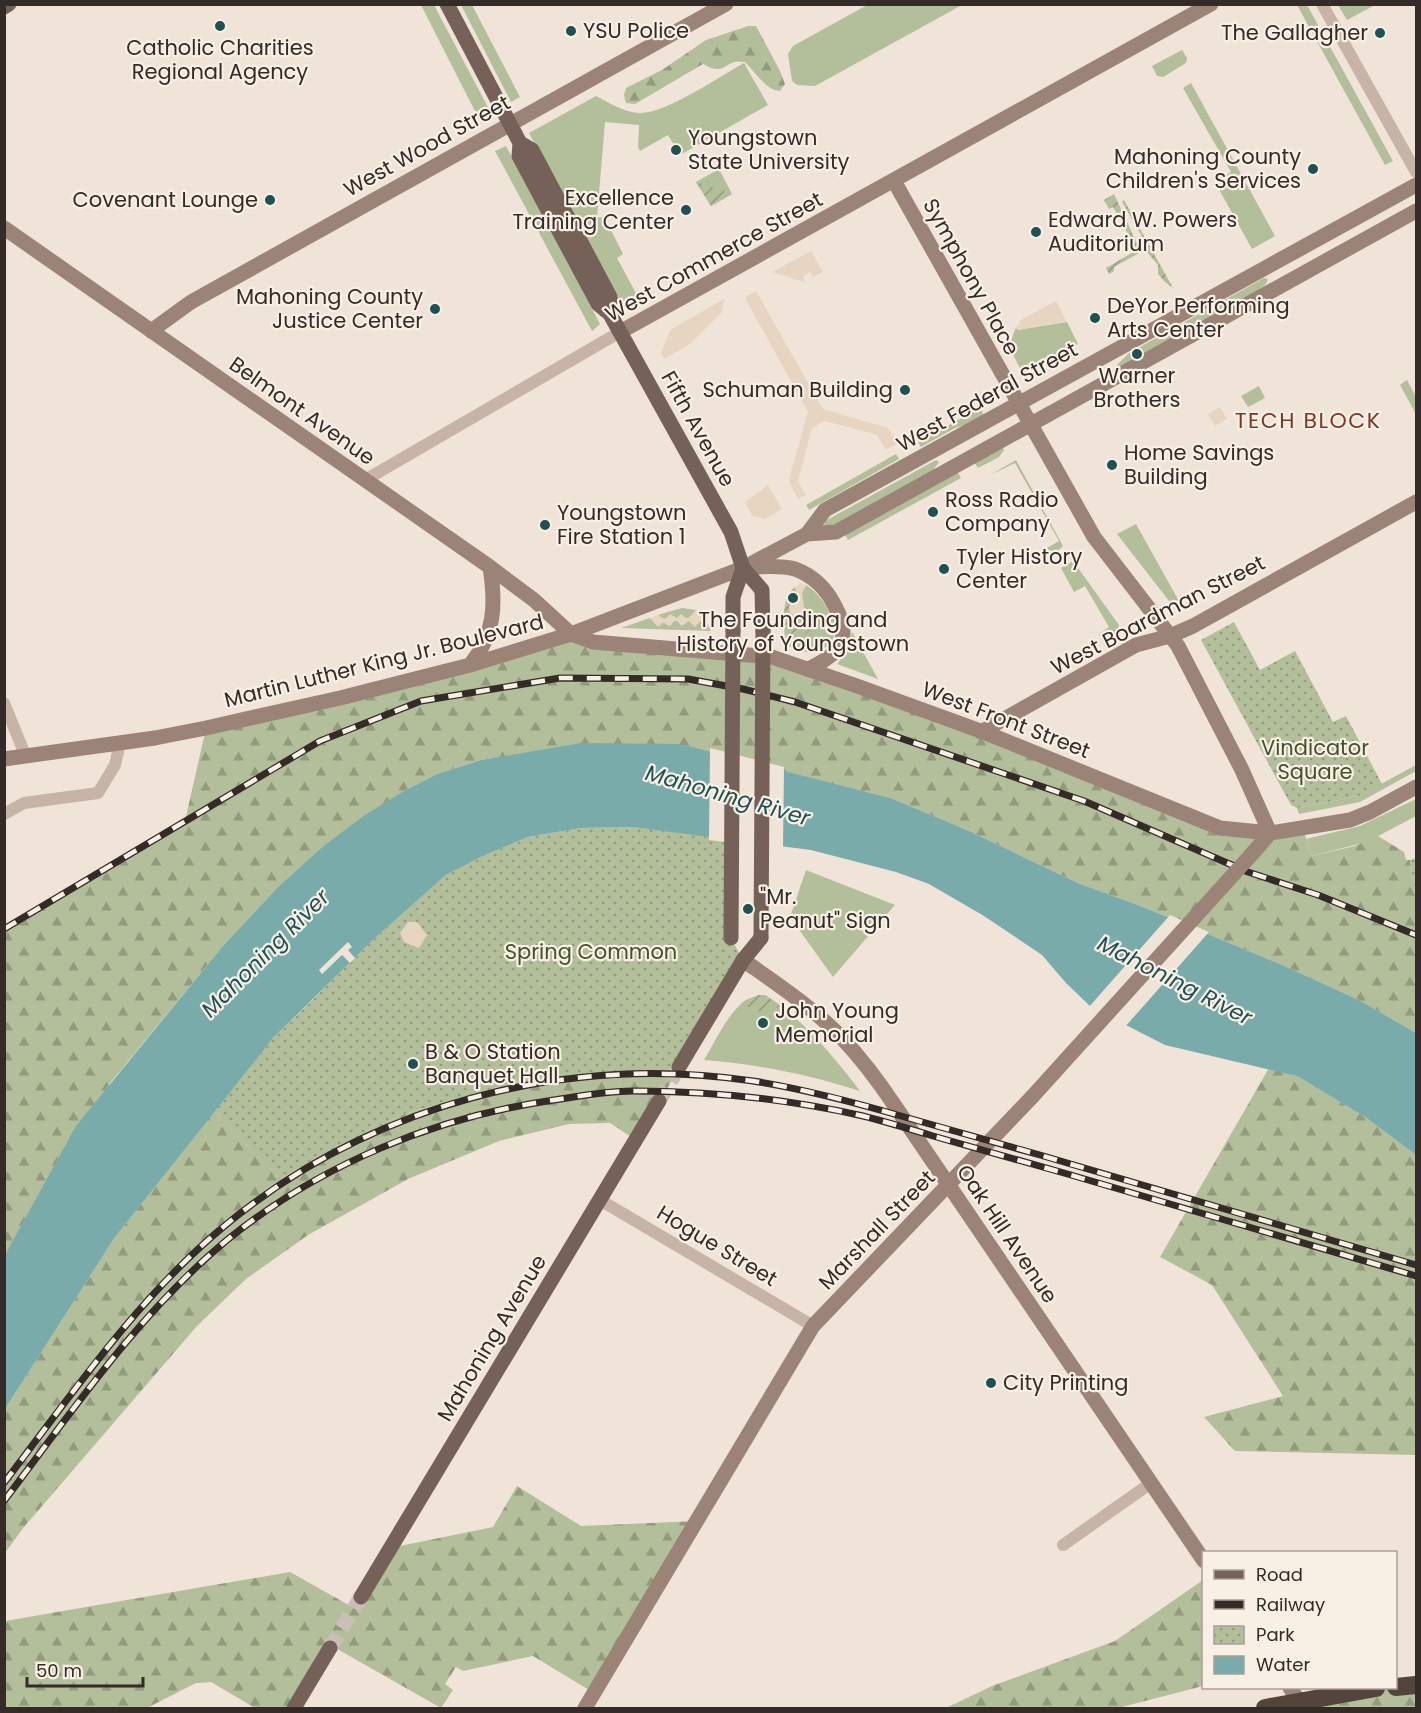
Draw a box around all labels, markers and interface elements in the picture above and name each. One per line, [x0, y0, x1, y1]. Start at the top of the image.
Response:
place label: YSU Police [583, 16, 689, 45]
place label: The Gallagher [1221, 18, 1368, 47]
marker: Catholic Charities Regional Agency [213, 19, 227, 33]
marker: YSU Police [564, 24, 578, 38]
marker: The Gallagher [1373, 26, 1387, 40]
place label: Catholic Charities Regional Agency [126, 33, 314, 86]
street label: West Wood Street [338, 88, 515, 203]
place label: Youngstown State University [688, 123, 850, 176]
place label: Mahoning County Children's Services [1106, 142, 1301, 195]
marker: Youngstown State University [669, 143, 683, 157]
marker: Mahoning County Children's Services [1306, 162, 1320, 176]
place label: Excellence Training Center [512, 183, 674, 236]
place label: Covenant Lounge [73, 185, 258, 214]
street label: West Commerce Street [600, 185, 828, 328]
marker: Covenant Lounge [263, 193, 277, 207]
street label: Symphony Place [916, 193, 1027, 360]
marker: Excellence Training Center [679, 203, 693, 217]
place label: Edward W. Powers Auditorium [1048, 205, 1237, 258]
marker: Edward W. Powers Auditorium [1029, 225, 1043, 239]
place label: Mahoning County Justice Center [236, 282, 423, 335]
place label: DeYor Performing Arts Center [1107, 291, 1290, 344]
marker: Mahoning County Justice Center [428, 302, 442, 316]
marker: DeYor Performing Arts Center [1088, 311, 1102, 325]
street label: West Federal Street [891, 335, 1082, 458]
marker: Warner Brothers [1130, 347, 1144, 361]
street label: Belmont Avenue [224, 349, 381, 472]
place label: Warner Brothers [1093, 361, 1181, 414]
street label: Fifth Avenue [655, 366, 742, 492]
place label: Schuman Building [703, 375, 893, 404]
marker: Schuman Building [898, 383, 912, 397]
district label: TECH BLOCK [1235, 405, 1381, 436]
place label: Home Savings Building [1124, 438, 1274, 491]
marker: Home Savings Building [1105, 458, 1119, 472]
place label: Ross Radio Company [945, 485, 1059, 538]
place label: Youngstown Fire Station 1 [557, 498, 687, 551]
marker: Ross Radio Company [926, 505, 940, 519]
marker: Youngstown Fire Station 1 [538, 518, 552, 532]
place label: Tyler History Center [956, 542, 1082, 595]
street label: West Boardman Street [1046, 548, 1270, 681]
marker: Tyler History Center [937, 562, 951, 576]
marker: The Founding and History of Youngstown [786, 591, 800, 605]
place label: The Founding and History of Youngstown [677, 605, 909, 658]
street label: Martin Luther King Jr. Boulevard [221, 607, 546, 714]
street label: West Front Street [918, 674, 1094, 765]
park label: Vindicator Square [1261, 733, 1369, 786]
water label: Mahoning River [642, 757, 815, 834]
water label: Mahoning River [194, 882, 337, 1024]
place label: "Mr. Peanut" Sign [760, 882, 891, 935]
marker: "Mr. Peanut" Sign [741, 902, 755, 916]
water label: Mahoning River [1092, 928, 1258, 1033]
park label: Spring Common [505, 937, 677, 966]
place label: John Young Memorial [775, 996, 899, 1049]
marker: John Young Memorial [756, 1016, 770, 1030]
place label: B & O Station Banquet Hall [425, 1037, 561, 1090]
marker: B & O Station Banquet Hall [406, 1057, 420, 1071]
street label: Oak Hill Avenue [950, 1159, 1065, 1309]
street label: Marshall Street [812, 1163, 941, 1296]
street label: Hogue Street [652, 1198, 783, 1293]
street label: Mahoning Avenue [430, 1249, 553, 1427]
place label: City Printing [1003, 1368, 1129, 1397]
marker: City Printing [984, 1376, 998, 1390]
legend [1202, 1551, 1397, 1689]
text: Road [1256, 1562, 1303, 1587]
text: Railway [1256, 1592, 1325, 1617]
text: Park [1256, 1622, 1295, 1647]
scale bar [27, 1650, 142, 1688]
text: Water [1256, 1652, 1310, 1677]
text: 50 m [36, 1658, 82, 1683]

